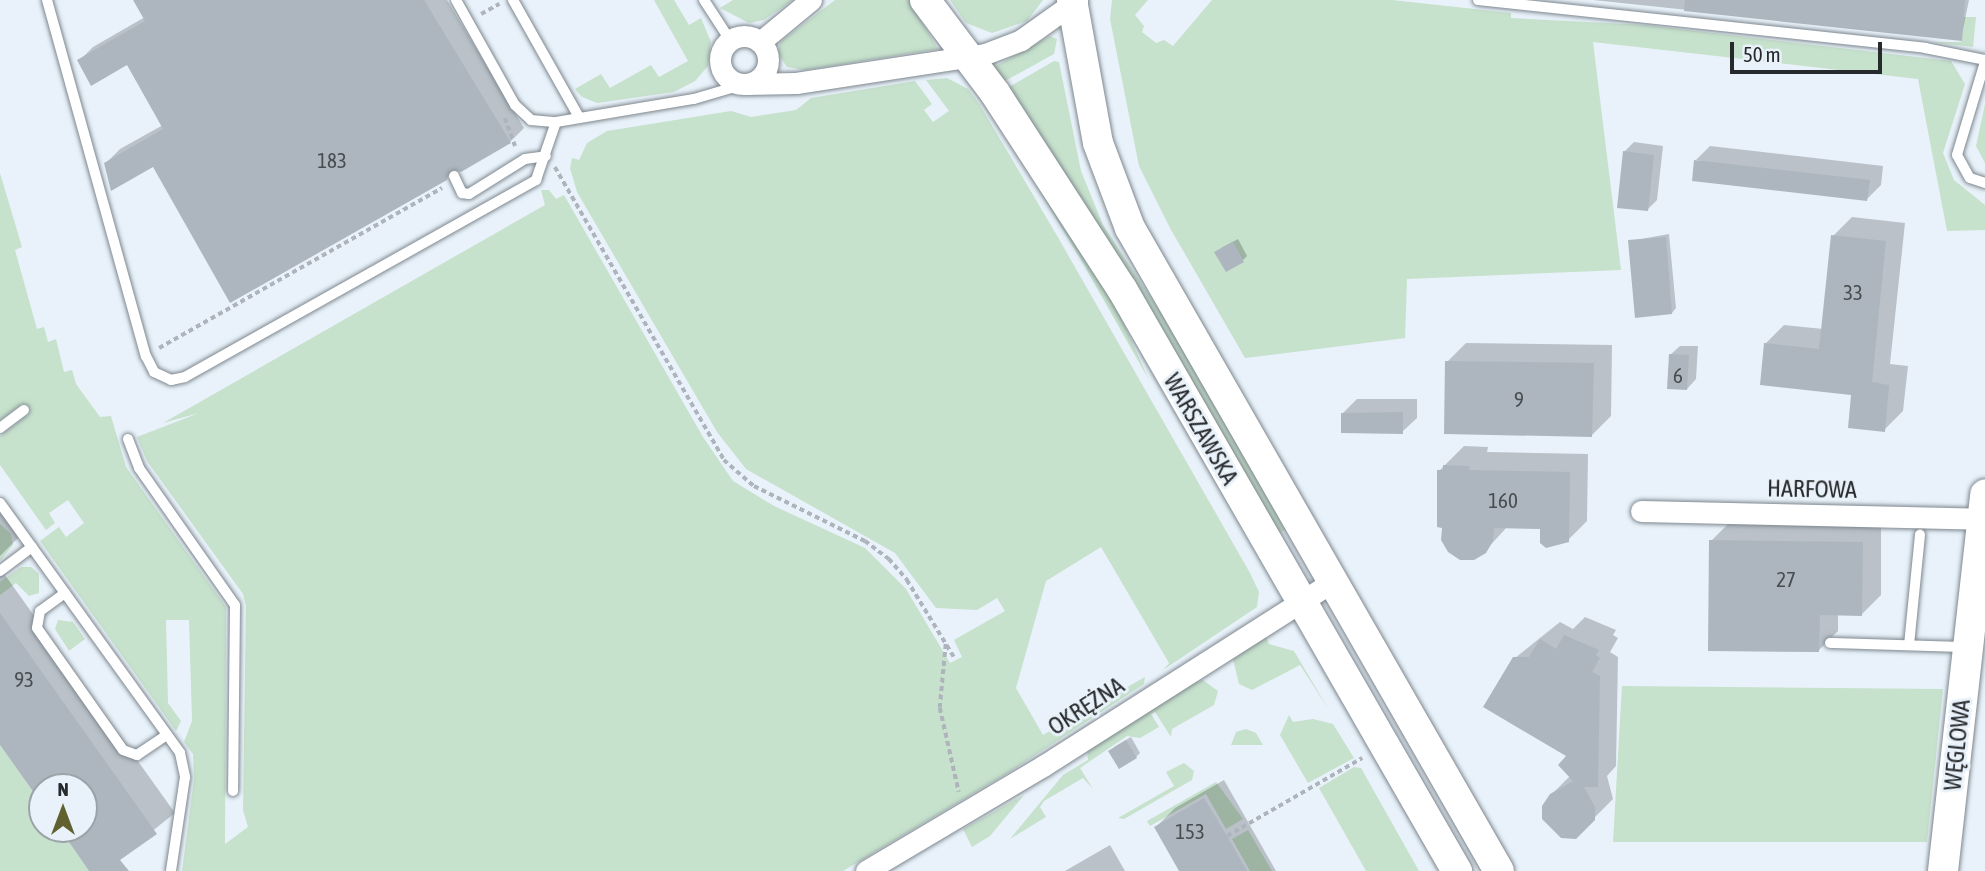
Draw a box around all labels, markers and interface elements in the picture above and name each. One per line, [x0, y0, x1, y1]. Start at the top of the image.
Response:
scale bar [1733, 28, 1885, 72]
text: 50 m [1743, 42, 1781, 66]
house number: 183 [317, 147, 347, 173]
house number: 33 [1843, 279, 1863, 305]
house number: 6 [1673, 362, 1683, 388]
street label: WARSZAWSKA [1158, 368, 1244, 490]
house number: 9 [1514, 386, 1524, 412]
street label: HARFOWA [1767, 474, 1857, 504]
house number: 160 [1488, 487, 1518, 513]
house number: 27 [1776, 566, 1796, 592]
house number: 93 [14, 666, 34, 692]
street label: OKRĘŻNA [1043, 671, 1129, 741]
street label: WĘGLOWA [1938, 698, 1976, 792]
north arrow [28, 773, 98, 843]
text: N [57, 778, 69, 800]
house number: 153 [1175, 818, 1205, 844]

